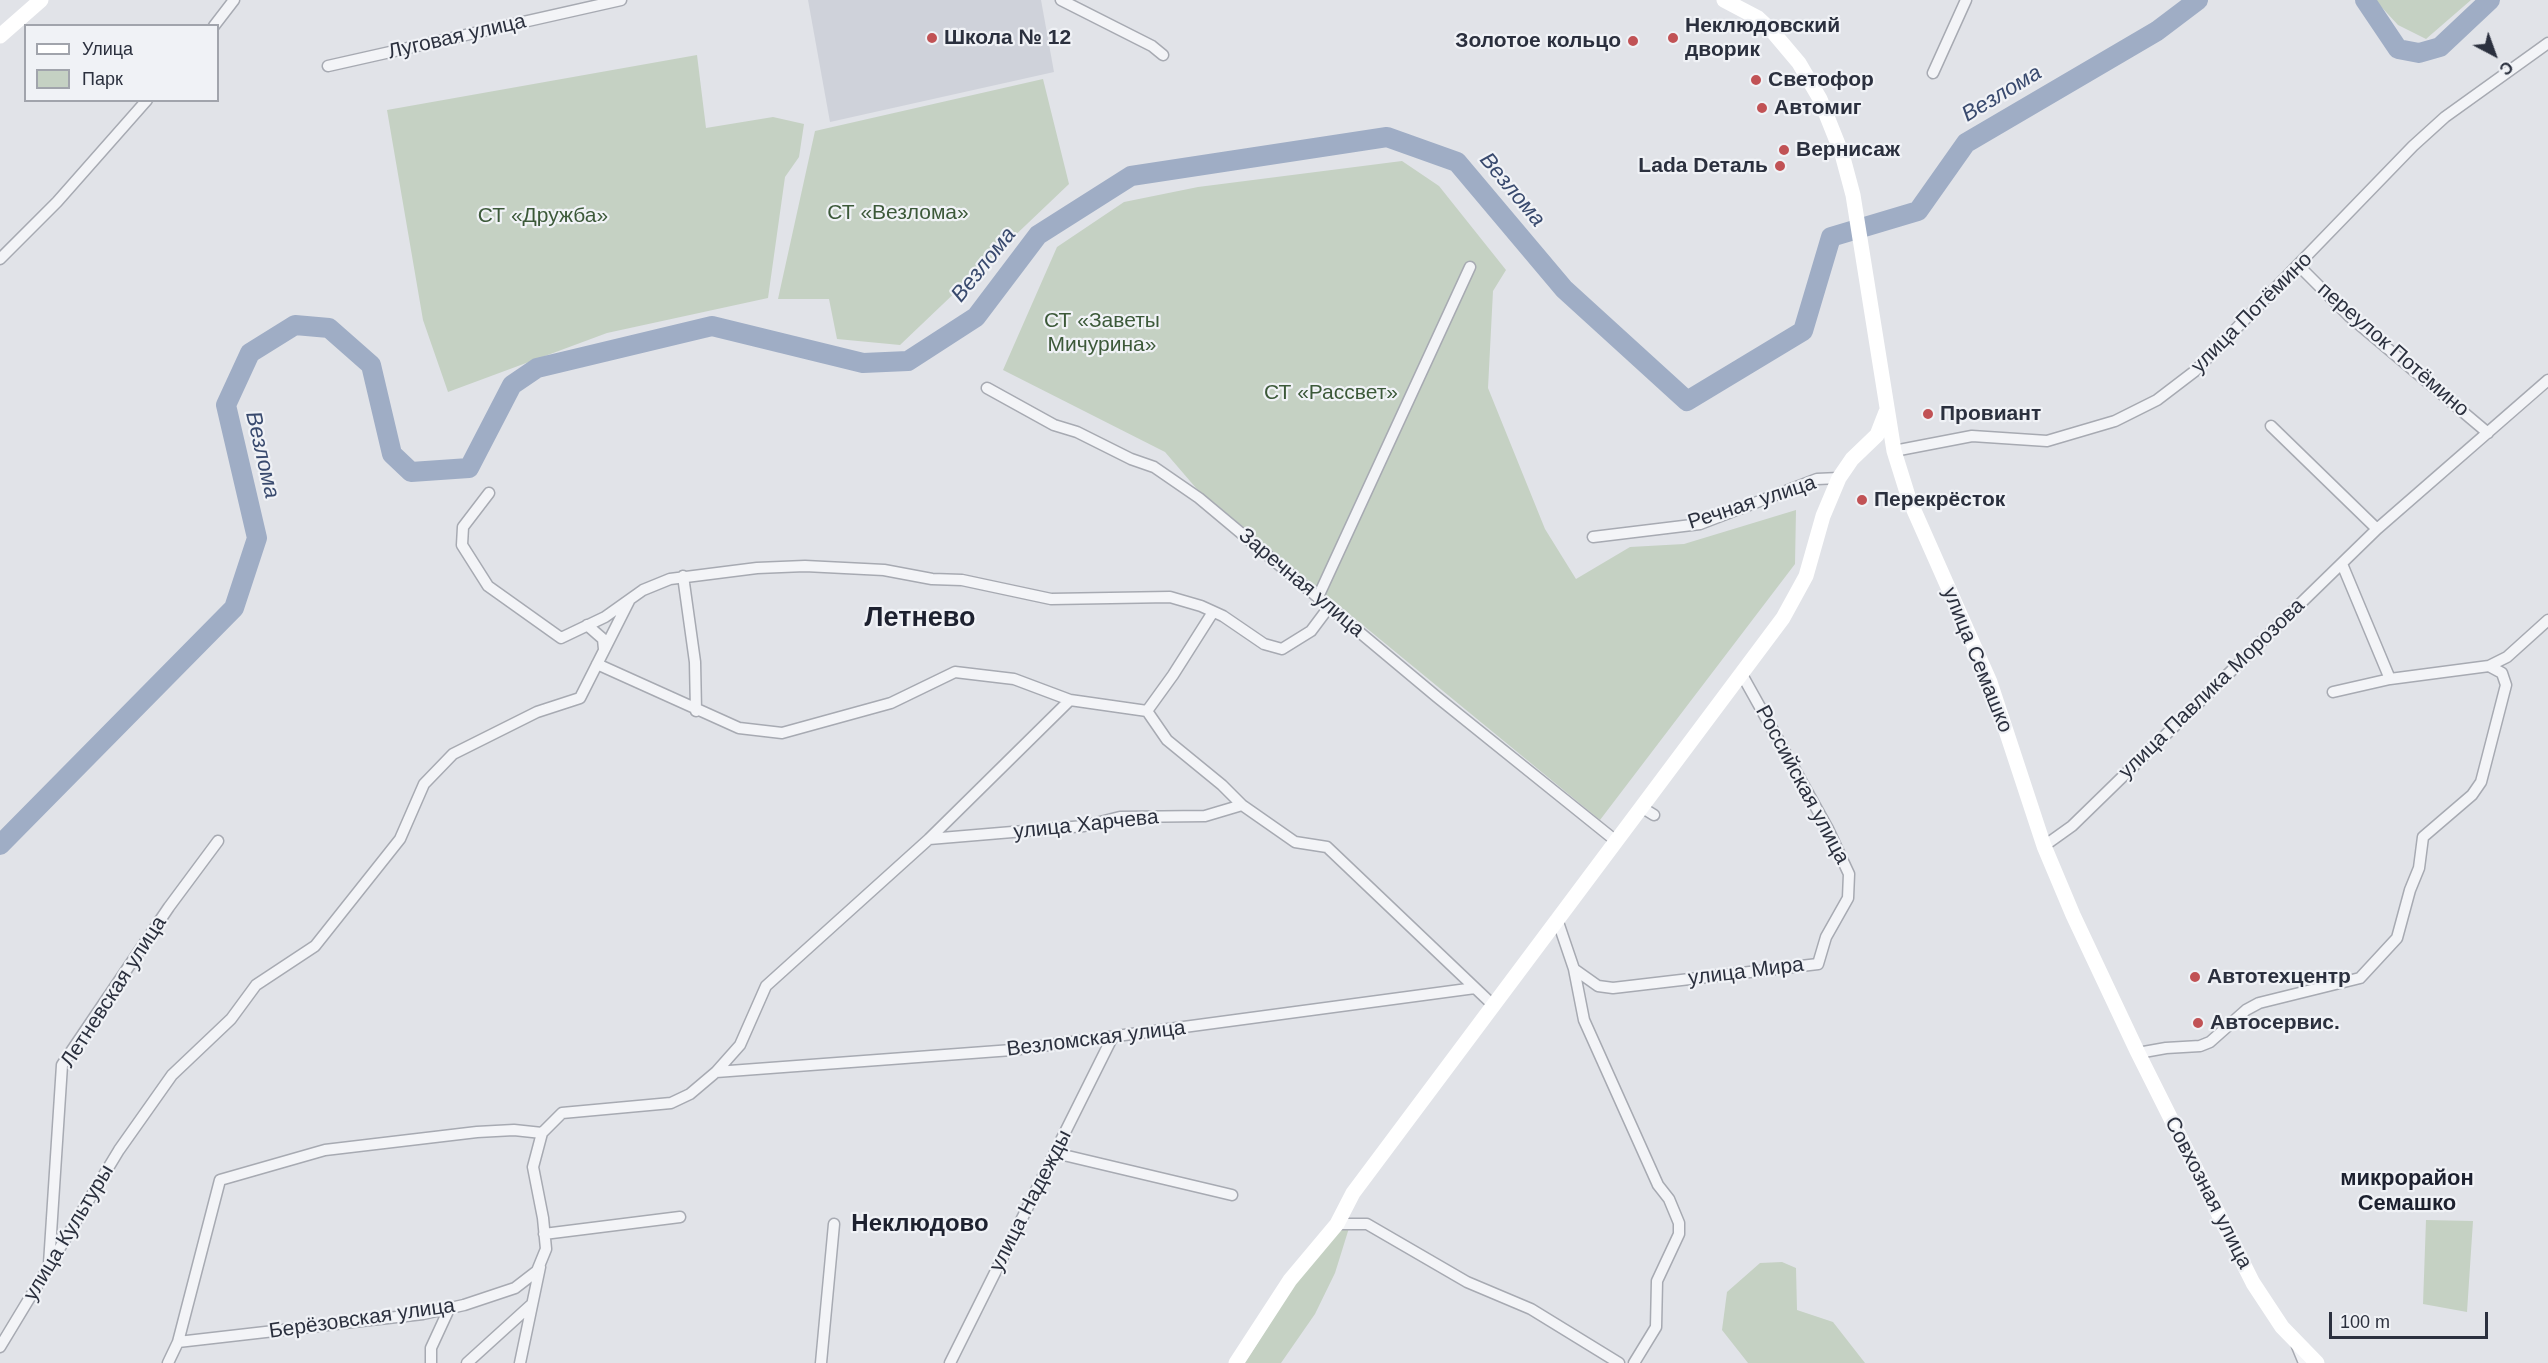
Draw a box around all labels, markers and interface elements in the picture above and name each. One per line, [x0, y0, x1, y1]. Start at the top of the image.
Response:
street label: Луговая улица [386, 9, 528, 65]
place label: Неклюдовский дворик [1685, 13, 1840, 63]
legend [24, 24, 219, 102]
north arrow [2464, 24, 2524, 84]
place label: Школа № 12 [944, 25, 1071, 51]
place label: Золотое кольцо [1455, 28, 1621, 54]
marker: Школа № 12 [925, 31, 939, 45]
marker: Неклюдовский дворик [1666, 31, 1680, 45]
marker: Золотое кольцо [1626, 34, 1640, 48]
text: Улица [82, 39, 133, 59]
text: С [2496, 58, 2516, 78]
water label: Везлома [1957, 60, 2047, 128]
place label: Светофор [1768, 67, 1874, 93]
text: Парк [82, 69, 123, 89]
marker: Светофор [1749, 73, 1763, 87]
place label: Автомиг [1774, 95, 1862, 121]
marker: Автомиг [1755, 101, 1769, 115]
place label: Вернисаж [1796, 137, 1900, 163]
marker: Вернисаж [1777, 143, 1791, 157]
water label: Везлома [1473, 148, 1551, 232]
place label: Lada Dеталь [1638, 153, 1768, 179]
marker: Lada Dеталь [1773, 159, 1787, 173]
park label: СТ «Везлома» [827, 200, 969, 226]
park label: СТ «Дружба» [478, 203, 608, 229]
water label: Везлома [946, 222, 1022, 308]
street label: улица Потёмино [2186, 247, 2318, 379]
street label: переулок Потёмино [2312, 277, 2474, 423]
park label: СТ «Заветы Мичурина» [1044, 308, 1160, 358]
park label: СТ «Рассвет» [1264, 380, 1398, 406]
place label: Провиант [1940, 401, 2041, 427]
marker: Провиант [1921, 407, 1935, 421]
water label: Везлома [239, 409, 285, 501]
street label: Речная улица [1685, 470, 1819, 536]
place label: Перекрёсток [1874, 487, 2005, 513]
marker: Перекрёсток [1855, 493, 1869, 507]
street label: Заречная улица [1233, 523, 1369, 643]
street label: улица Семашко [1936, 584, 2018, 736]
street label: улица Павлика Морозова [2114, 594, 2310, 784]
district label: Летнево [865, 603, 975, 635]
street label: Российская улица [1750, 701, 1854, 869]
street label: улица Харчева [1012, 805, 1160, 845]
street label: Летневская улица [56, 912, 172, 1072]
street label: улица Мира [1687, 952, 1805, 992]
place label: Автотехцентр [2207, 964, 2351, 990]
marker: Автотехцентр [2188, 970, 2202, 984]
place label: Автосервис. [2210, 1010, 2340, 1036]
street label: Везломская улица [1005, 1016, 1187, 1062]
marker: Автосервис. [2191, 1016, 2205, 1030]
street label: Совхозная улица [2159, 1113, 2257, 1273]
street label: улица Надежды [984, 1126, 1078, 1276]
street label: улица Культуры [18, 1160, 120, 1306]
district label: микрорайон Семашко [2340, 1166, 2474, 1218]
district label: Неклюдово [851, 1210, 989, 1238]
street label: Берёзовская улица [267, 1293, 457, 1345]
scale bar [2332, 1300, 2491, 1338]
text: 100 m [2340, 1312, 2390, 1332]

